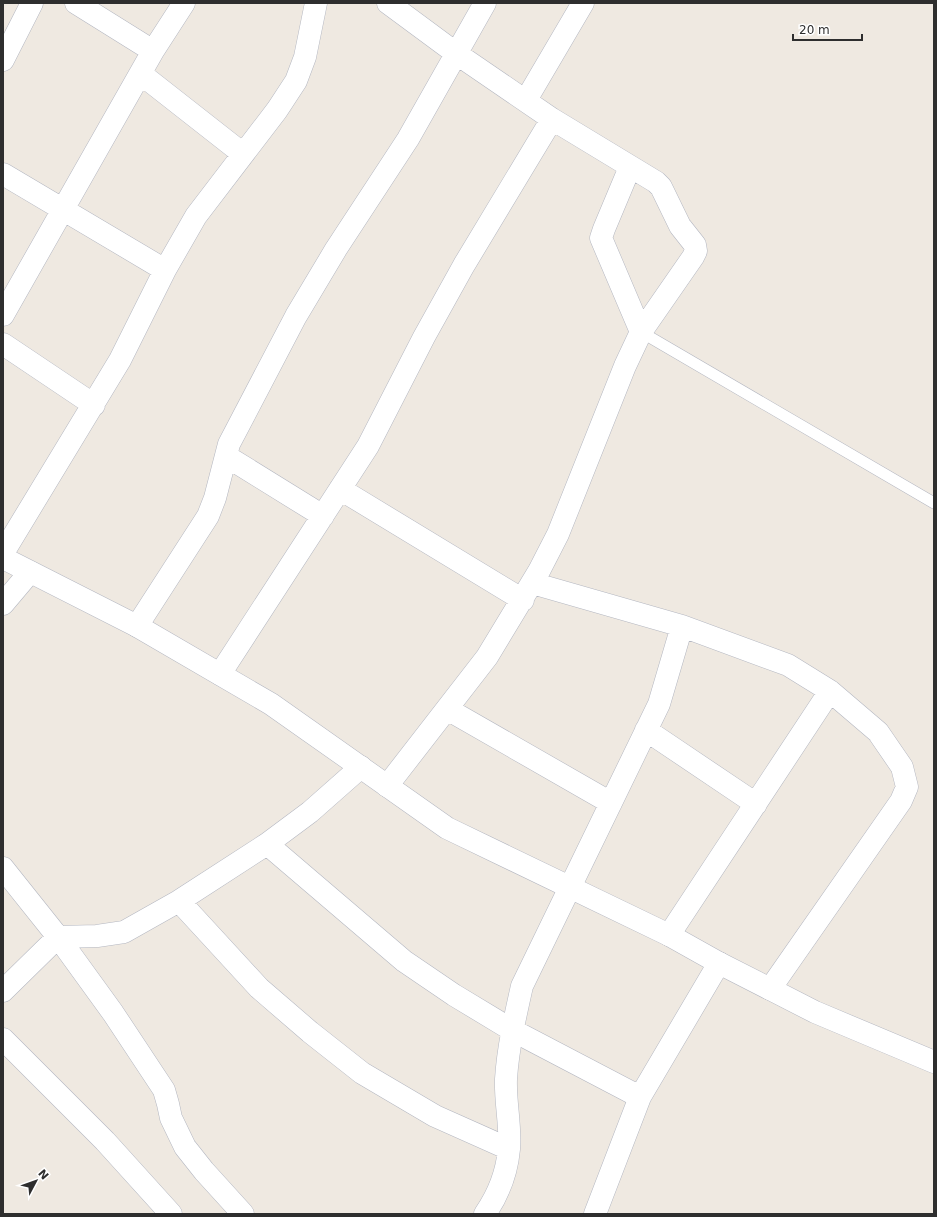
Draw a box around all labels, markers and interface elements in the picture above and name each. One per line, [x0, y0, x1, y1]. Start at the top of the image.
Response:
scale bar [793, 16, 862, 42]
text: 20 m [799, 23, 830, 37]
north arrow [16, 1161, 56, 1201]
text: N [35, 1167, 51, 1183]

